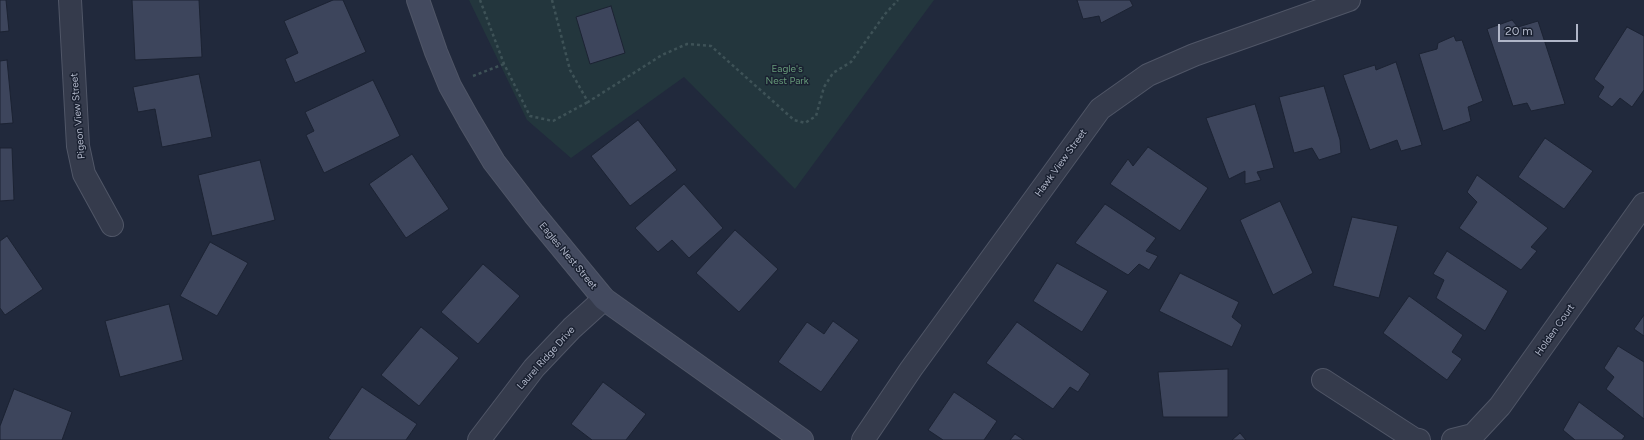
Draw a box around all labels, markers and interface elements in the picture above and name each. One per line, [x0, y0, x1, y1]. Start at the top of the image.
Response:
scale bar [1500, 16, 1580, 42]
text: 20 m [1505, 24, 1533, 38]
park label: Eagle's Nest Park [765, 63, 809, 86]
street label: Pigeon View Street [68, 73, 88, 159]
street label: Hawk View Street [1032, 127, 1090, 199]
street label: Eagles Nest Street [536, 220, 600, 292]
street label: Holden Court [1533, 302, 1577, 358]
street label: Laurel Ridge Drive [515, 324, 577, 392]

